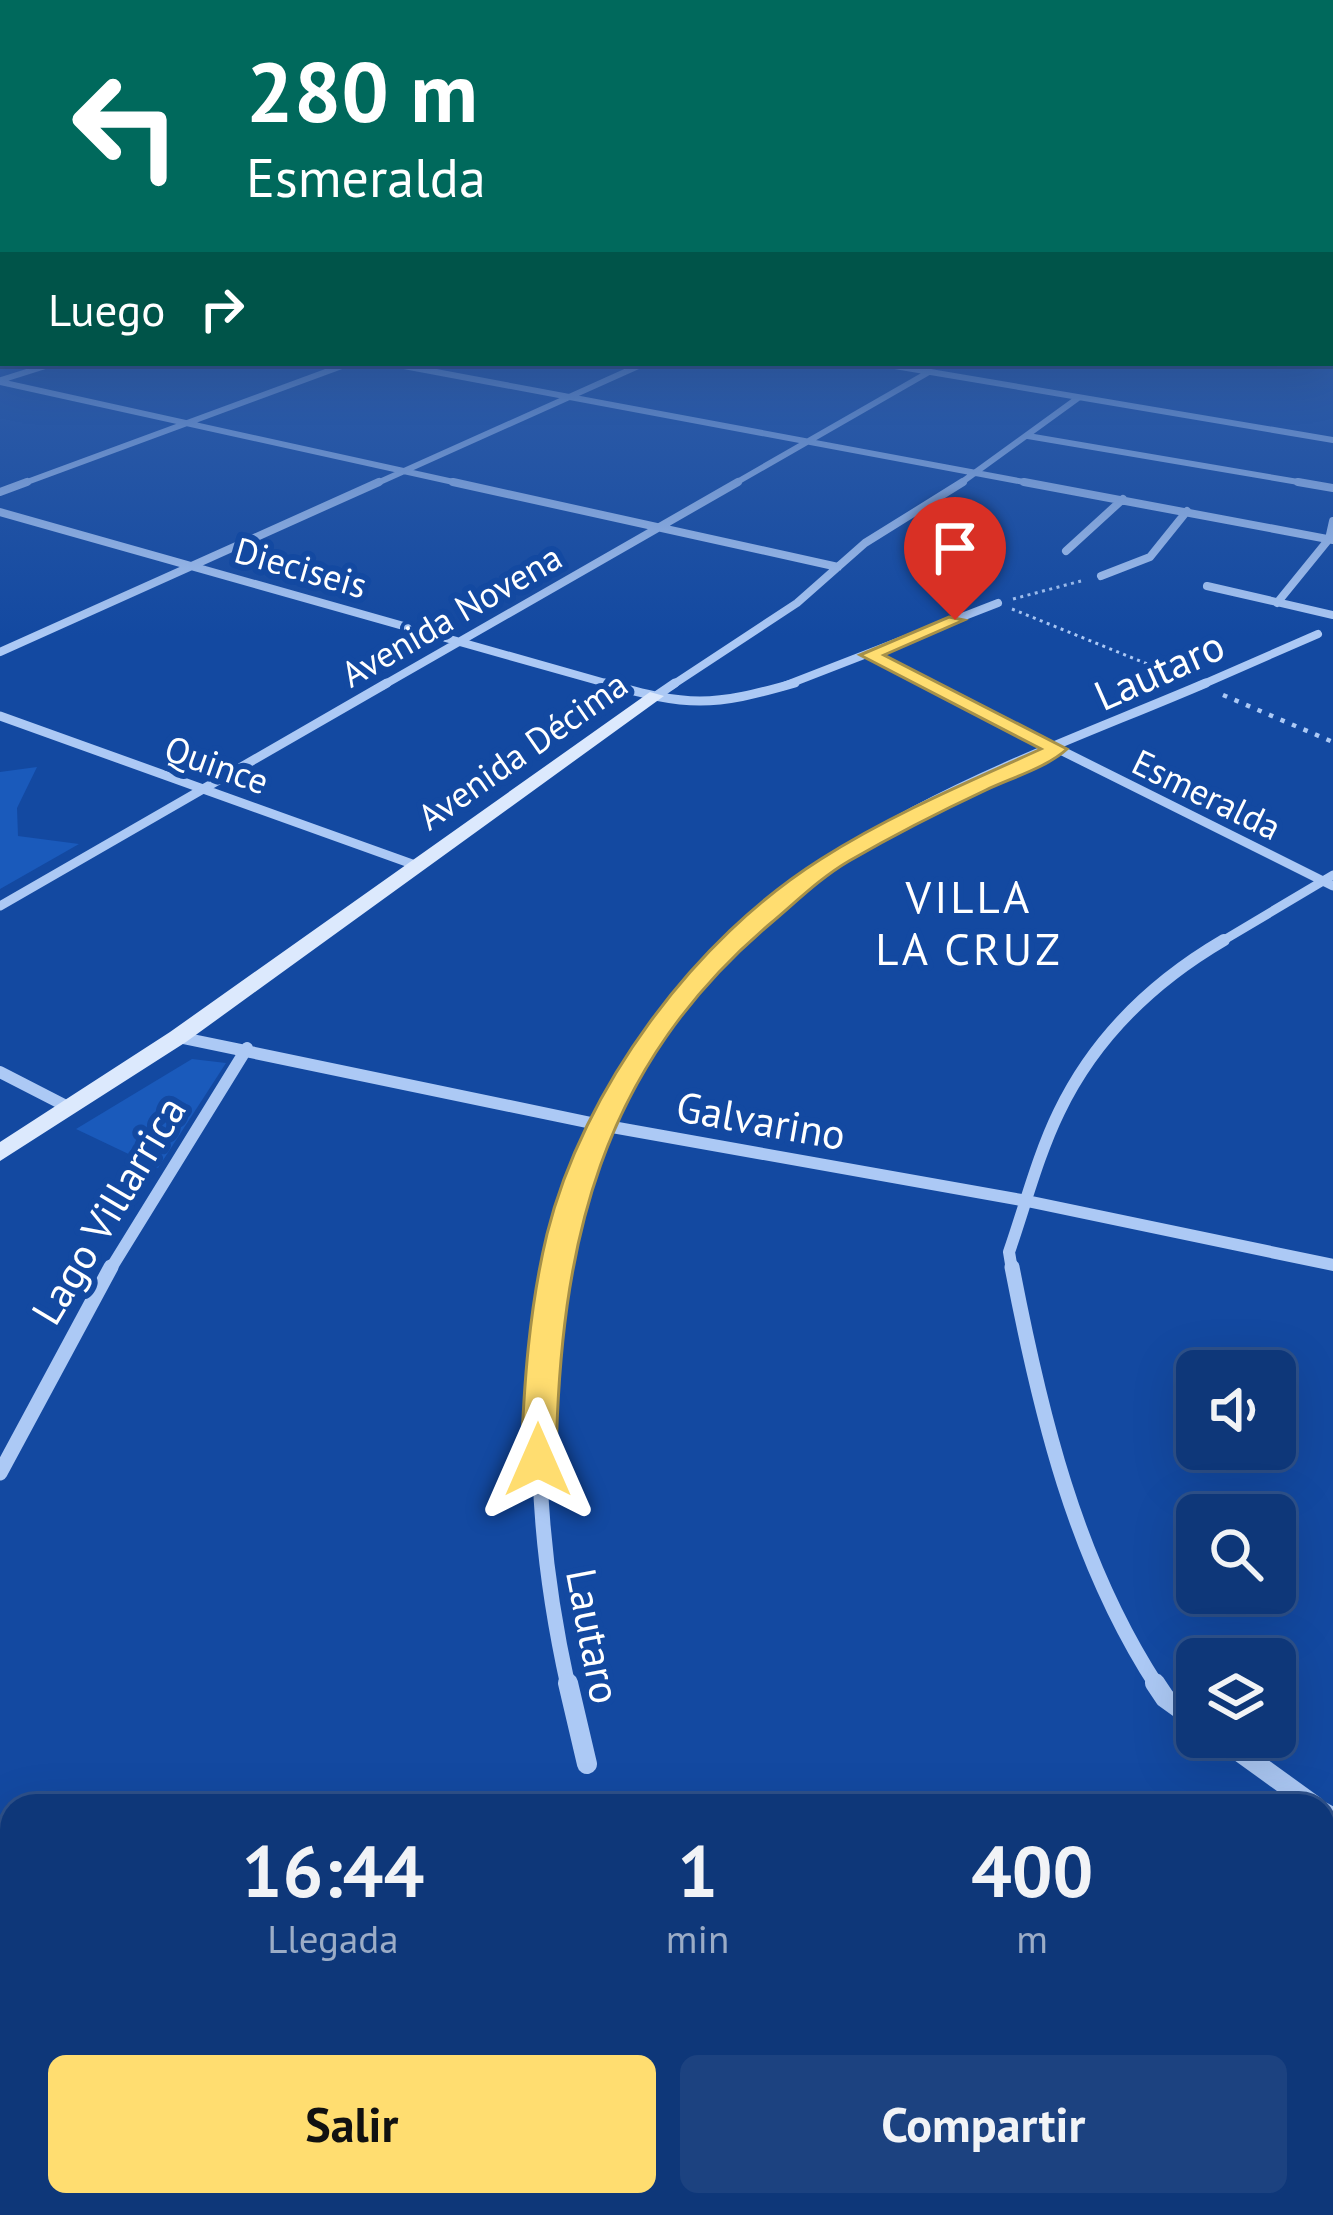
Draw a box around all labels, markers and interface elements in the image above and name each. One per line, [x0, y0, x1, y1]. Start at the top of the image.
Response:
text: 280 m [246, 36, 478, 145]
icon: left [48, 48, 204, 204]
text: Esmeralda [246, 142, 486, 212]
icon: right [189, 276, 255, 342]
text: Luego [48, 280, 165, 338]
pin [904, 497, 1006, 620]
icon: arrive [922, 515, 988, 581]
street label: Dieciseis [230, 526, 372, 608]
street label: Avenida Novena [332, 533, 570, 697]
street label: Lautaro [1086, 617, 1232, 723]
street label: Avenida Décima [408, 660, 636, 840]
street label: Quince [159, 724, 275, 804]
street label: Esmeralda [1125, 738, 1289, 850]
district label: VILLA LA CRUZ [875, 867, 1063, 977]
street label: Galvarino [672, 1078, 850, 1162]
street label: Lago Villarrica [18, 1086, 198, 1334]
map controls [1176, 1350, 1296, 1758]
button: sound [1176, 1350, 1296, 1470]
position arrow [475, 1397, 601, 1523]
button: search [1176, 1494, 1296, 1614]
street label: Lautaro [554, 1564, 634, 1708]
button: layers [1176, 1638, 1296, 1758]
text: 16:44 [242, 1824, 424, 1917]
text: 1 [677, 1824, 718, 1917]
text: 400 [971, 1824, 1093, 1917]
text: Llegada [267, 1913, 399, 1964]
text: min [666, 1913, 729, 1964]
text: m [1016, 1913, 1048, 1964]
button: Salir [48, 2055, 656, 2193]
button: Compartir [680, 2055, 1287, 2193]

